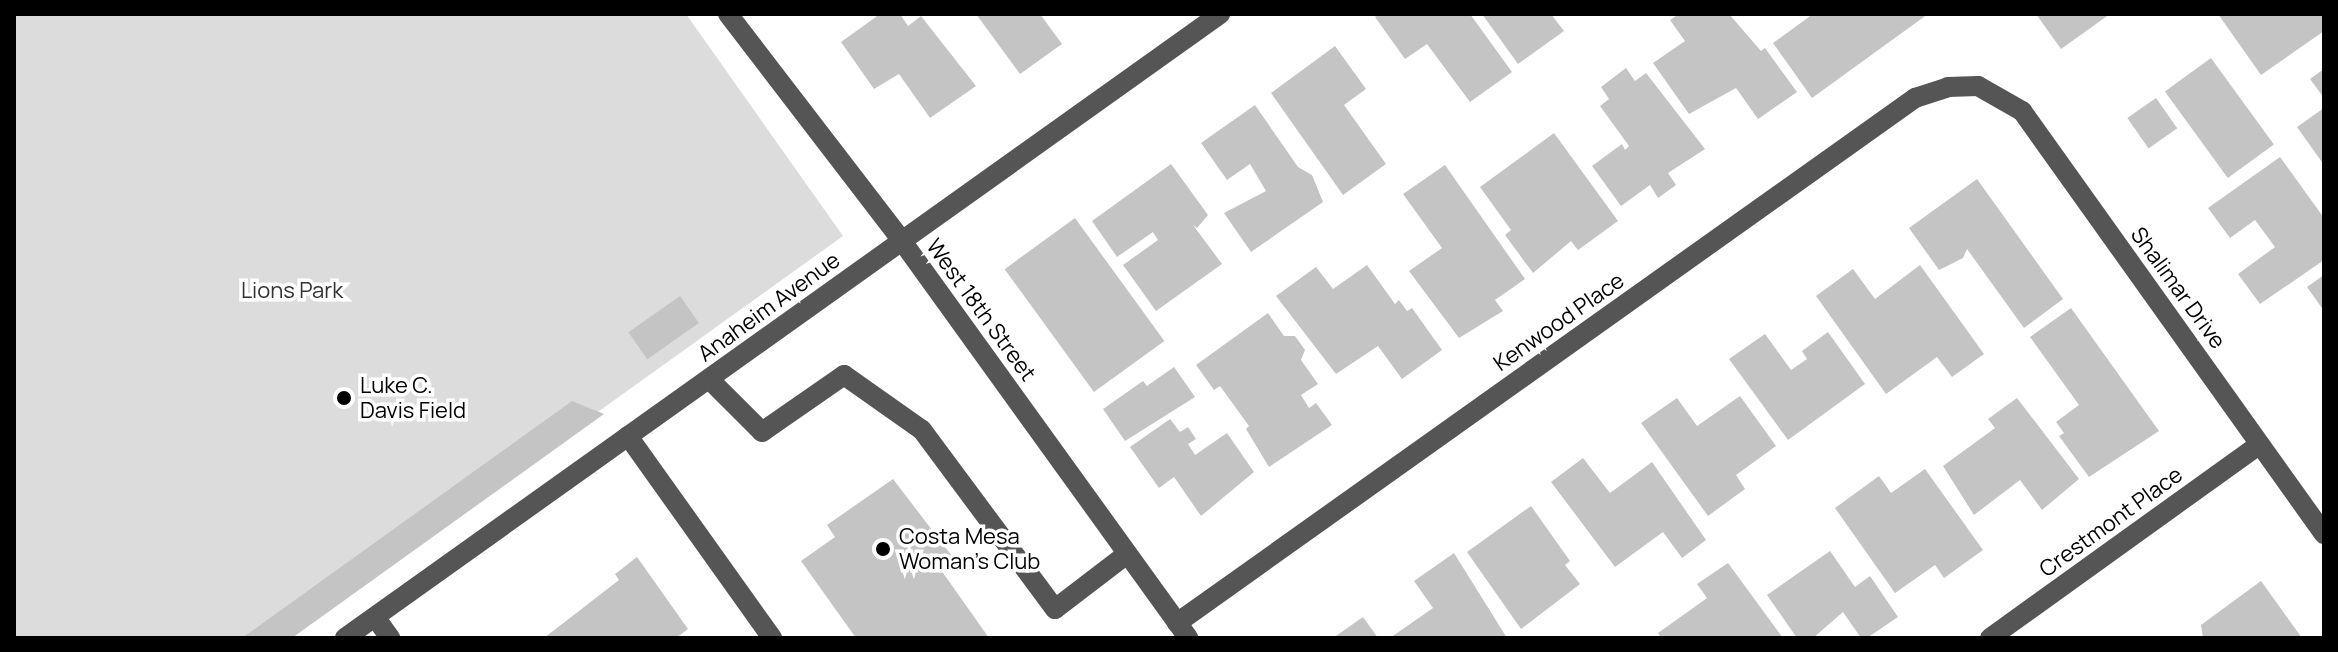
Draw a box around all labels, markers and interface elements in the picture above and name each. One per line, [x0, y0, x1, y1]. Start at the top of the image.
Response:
street label: Shalimar Drive [2125, 222, 2231, 354]
street label: West 18th Street [921, 234, 1041, 386]
street label: Anaheim Avenue [693, 247, 845, 367]
street label: Kenwood Place [1489, 267, 1629, 377]
park label: Lions Park [241, 278, 343, 304]
place label: Luke C. Davis Field [360, 372, 466, 424]
marker: Luke C. Davis Field [335, 389, 353, 407]
street label: Crestmont Place [2035, 461, 2187, 583]
place label: Costa Mesa Woman's Club [899, 523, 1040, 574]
marker: Costa Mesa Woman's Club [874, 540, 892, 558]

